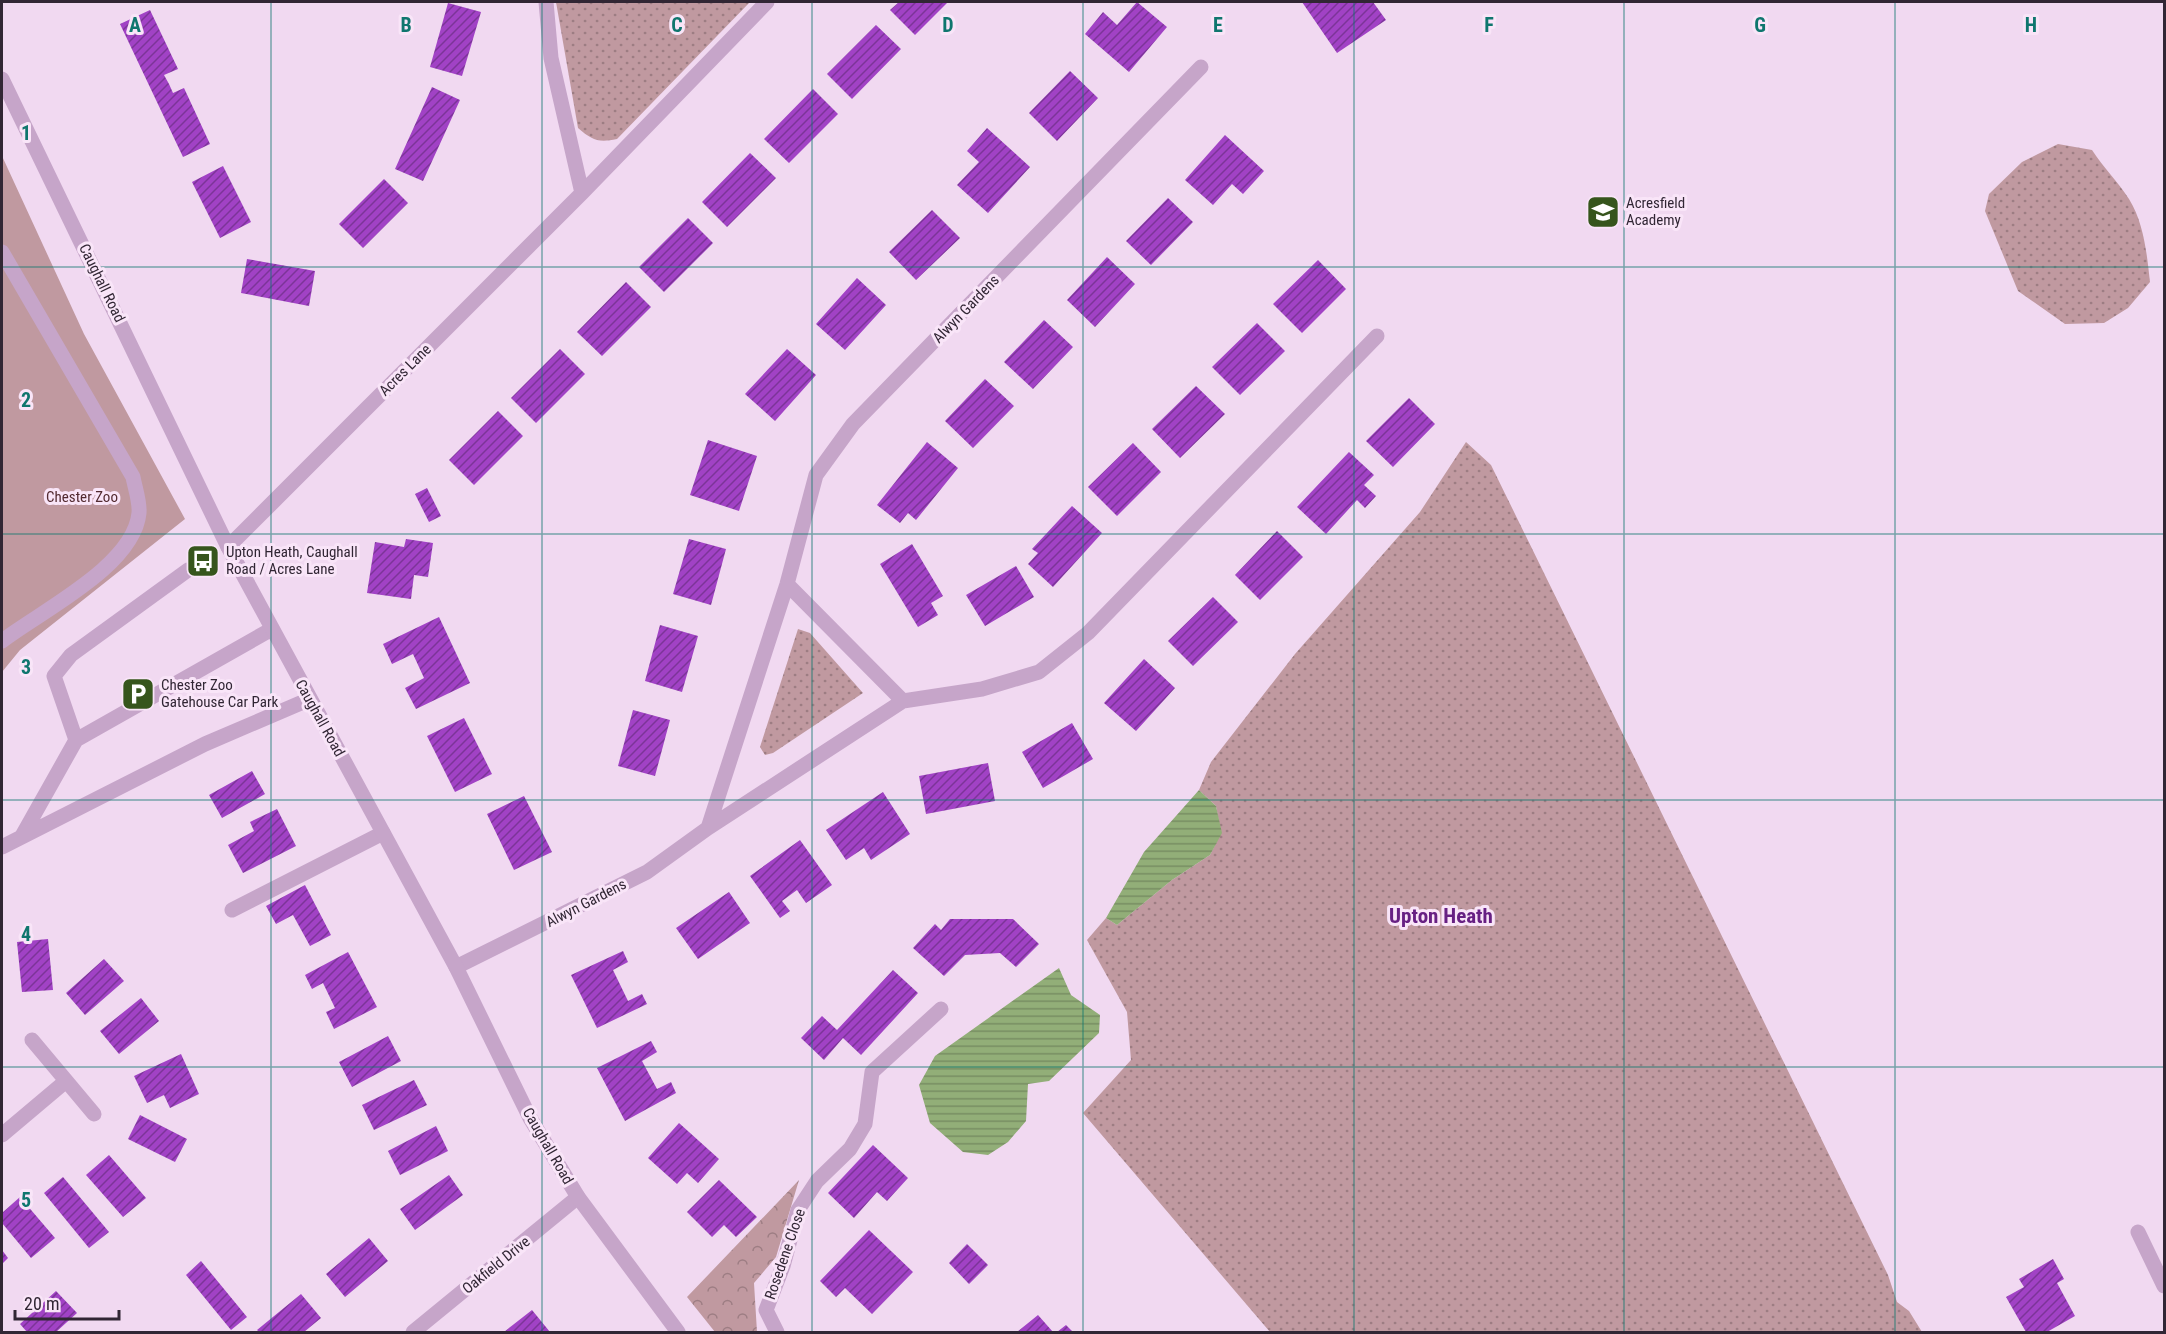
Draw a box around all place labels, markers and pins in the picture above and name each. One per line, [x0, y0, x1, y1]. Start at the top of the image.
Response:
school or university icon: Acresfield Academy [1585, 194, 1621, 230]
place label: Acresfield Academy [1626, 194, 1685, 229]
bus stop icon: Upton Heath, Caughall Road / Acres Lane [185, 543, 221, 579]
place label: Upton Heath, Caughall Road / Acres Lane [226, 543, 358, 578]
parking icon: Chester Zoo Gatehouse Car Park [120, 676, 156, 712]
place label: Chester Zoo Gatehouse Car Park [161, 676, 279, 711]

